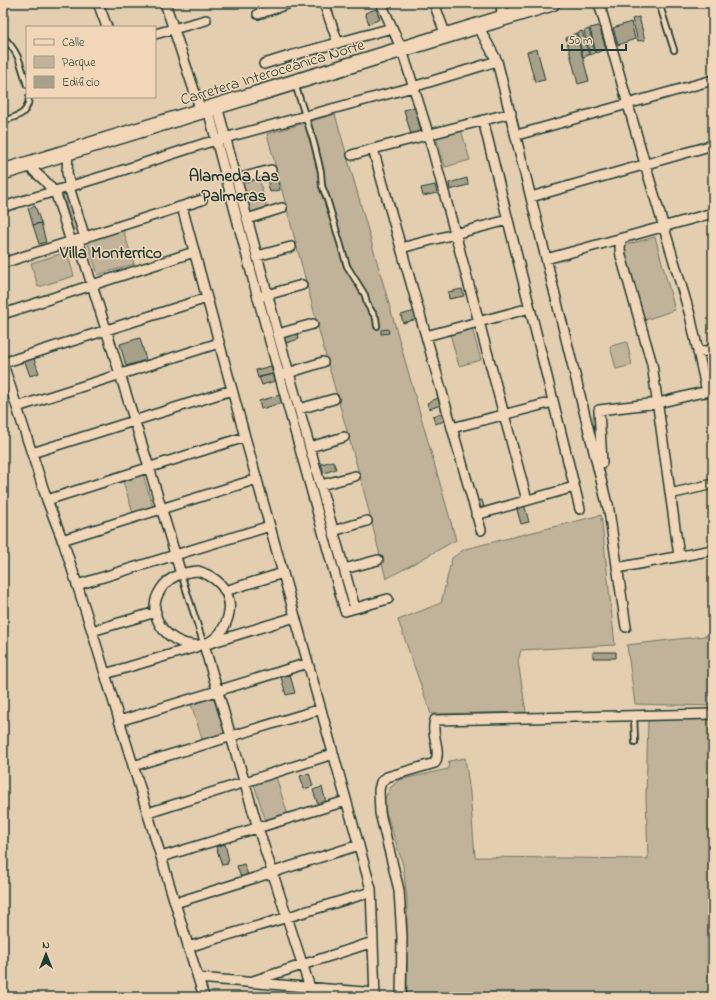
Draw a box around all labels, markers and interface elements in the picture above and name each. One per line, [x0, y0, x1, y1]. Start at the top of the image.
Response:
legend [26, 26, 156, 98]
scale bar [562, 26, 626, 52]
text: 50 m [568, 32, 592, 50]
street label: Carretera Interoceánica Norte [177, 33, 369, 112]
text: Calle [62, 34, 85, 52]
text: Parque [62, 54, 96, 72]
text: Edificio [62, 74, 100, 92]
district label: Alameda Las Palmeras [189, 164, 280, 209]
district label: Villa Monterrico [59, 241, 162, 266]
north arrow [26, 934, 66, 974]
text: N [42, 937, 50, 953]

